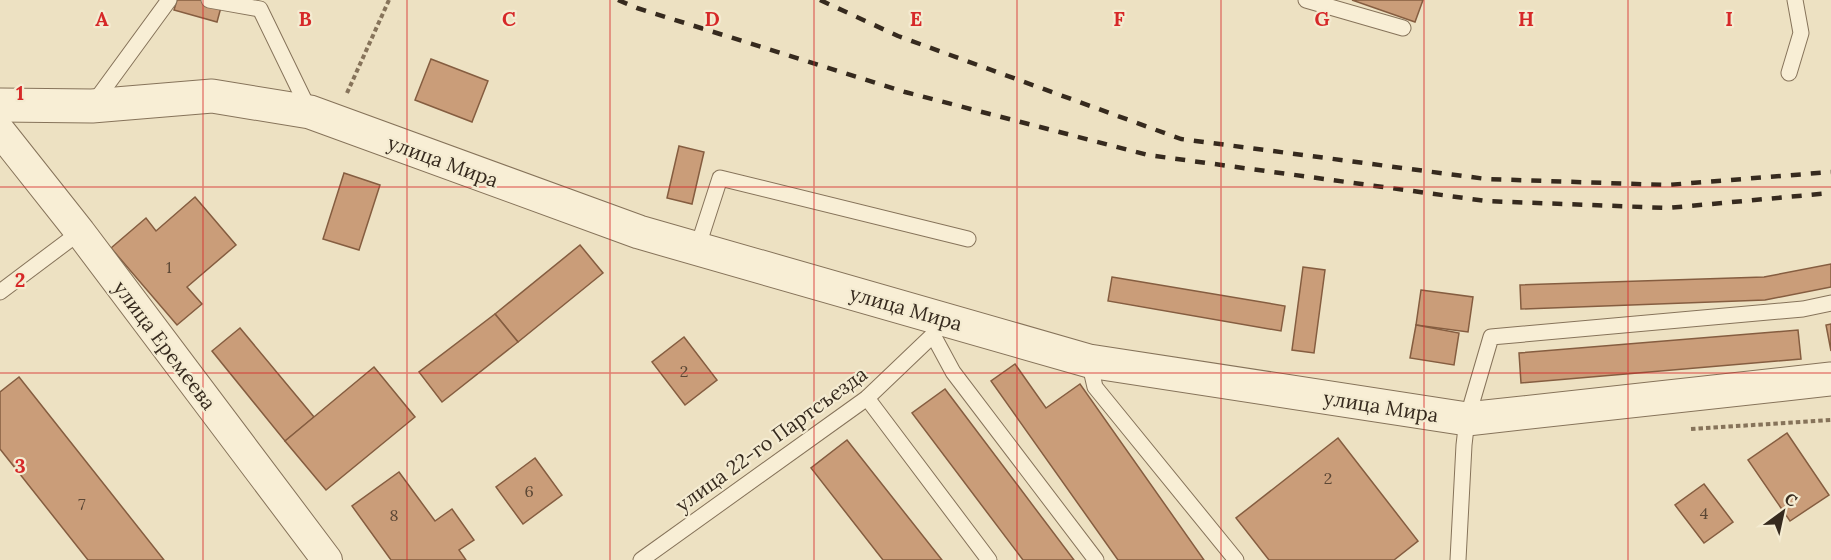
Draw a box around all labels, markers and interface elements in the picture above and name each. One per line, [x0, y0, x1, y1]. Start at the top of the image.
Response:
text: A [95, 6, 109, 31]
text: B [298, 6, 312, 31]
text: C [502, 6, 516, 31]
text: D [704, 6, 720, 31]
text: E [910, 6, 922, 31]
text: F [1113, 6, 1125, 31]
text: G [1314, 6, 1330, 31]
text: H [1518, 6, 1534, 31]
text: I [1725, 6, 1733, 31]
text: 1 [16, 80, 24, 105]
street label: улица Мира [384, 129, 502, 193]
house number: 1 [166, 257, 172, 277]
text: 2 [15, 267, 25, 292]
street label: улица Еремеева [108, 276, 222, 414]
street label: улица Мира [847, 280, 965, 336]
street label: улица 22-го Партсъезда [670, 361, 872, 517]
house number: 2 [680, 361, 688, 381]
street label: улица Мира [1322, 385, 1440, 427]
text: 3 [14, 453, 26, 478]
house number: 2 [1324, 468, 1332, 488]
house number: 6 [524, 481, 534, 501]
north arrow [1753, 482, 1813, 542]
text: С [1781, 488, 1801, 511]
house number: 7 [78, 494, 86, 514]
house number: 4 [1700, 503, 1709, 523]
house number: 8 [390, 505, 399, 525]

